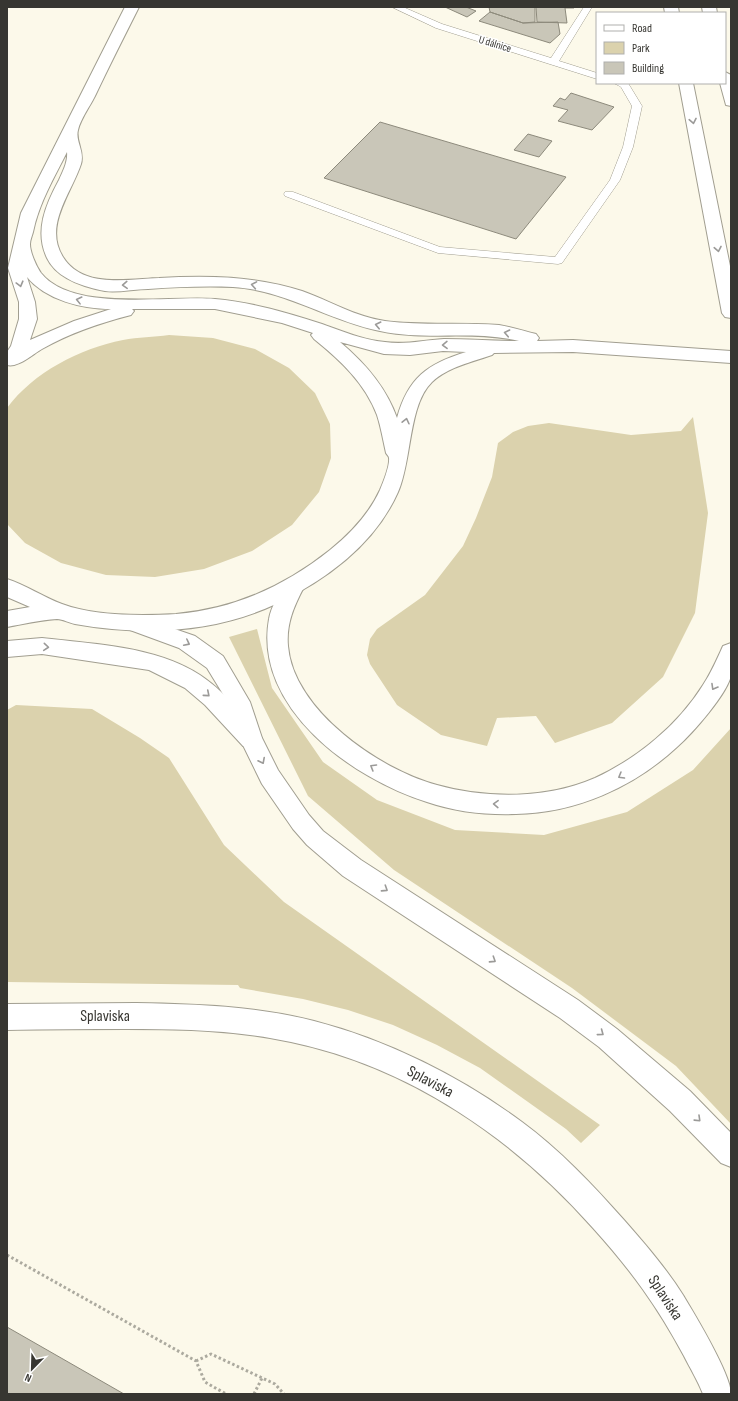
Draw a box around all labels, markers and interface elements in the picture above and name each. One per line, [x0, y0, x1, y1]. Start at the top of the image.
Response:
legend [596, 12, 726, 84]
text: Road [632, 21, 652, 36]
street label: U dálnice [477, 33, 513, 55]
text: Park [632, 41, 650, 56]
text: Building [632, 61, 664, 76]
one-way arrow [689, 118, 697, 124]
one-way arrow [714, 246, 722, 252]
one-way arrow [15, 280, 24, 287]
one-way arrow [122, 281, 128, 290]
one-way arrow [251, 282, 257, 290]
one-way arrow [76, 296, 83, 305]
one-way arrow [374, 321, 381, 329]
one-way arrow [504, 329, 510, 337]
one-way arrow [442, 341, 448, 350]
one-way arrow [402, 418, 410, 424]
one-way arrow [183, 638, 190, 645]
one-way arrow [43, 642, 49, 651]
one-way arrow [711, 683, 718, 690]
one-way arrow [203, 690, 210, 697]
one-way arrow [257, 756, 265, 764]
one-way arrow [370, 764, 377, 771]
one-way arrow [618, 772, 625, 779]
one-way arrow [493, 800, 499, 808]
one-way arrow [380, 884, 387, 891]
one-way arrow [489, 955, 496, 962]
street label: Splaviska [80, 1007, 130, 1026]
one-way arrow [597, 1028, 604, 1036]
street label: Splaviska [404, 1062, 456, 1102]
one-way arrow [693, 1114, 701, 1122]
street label: Splaviska [644, 1272, 686, 1324]
north arrow [12, 1349, 52, 1389]
text: N [23, 1371, 34, 1385]

